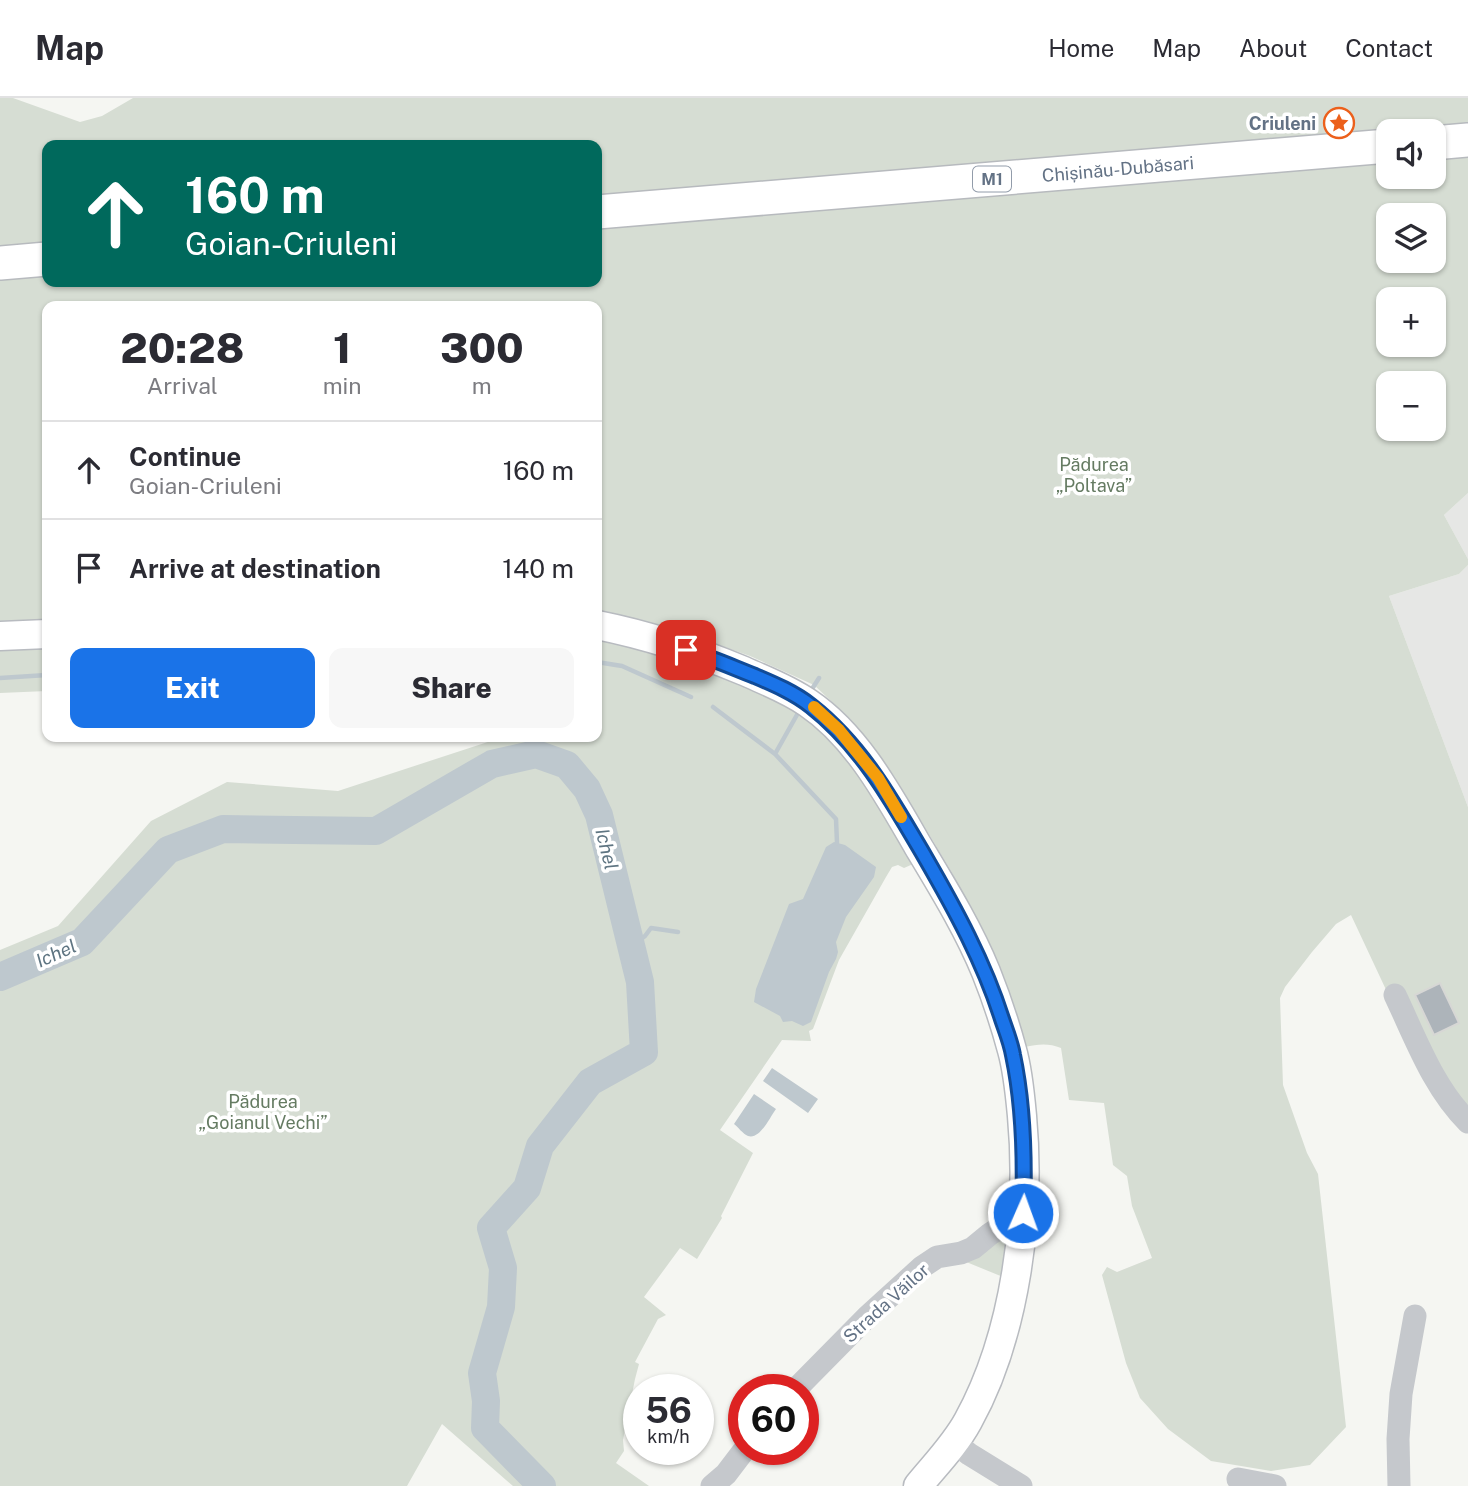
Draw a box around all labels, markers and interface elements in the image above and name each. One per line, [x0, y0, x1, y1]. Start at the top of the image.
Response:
text: Map [35, 29, 104, 67]
text: Home [1048, 34, 1114, 62]
text: Map [1152, 34, 1201, 62]
text: About [1239, 34, 1307, 62]
text: Contact [1345, 34, 1433, 62]
place icon: Criuleni [1322, 106, 1356, 140]
place label: Criuleni [1249, 113, 1316, 134]
map controls [1376, 119, 1446, 441]
button: sound [1376, 119, 1446, 189]
street label: Chișinău-Dubăsari [1041, 152, 1195, 186]
text: 160 m [185, 166, 325, 224]
road number: M1 [973, 166, 1011, 192]
icon: ahead [70, 168, 161, 259]
button: layers [1376, 203, 1446, 273]
text: Goian-Criuleni [185, 225, 397, 262]
button: + [1376, 287, 1446, 357]
text: 20:28 [120, 323, 244, 372]
text: 1 [333, 323, 351, 372]
text: 300 [440, 323, 524, 372]
button: − [1376, 371, 1446, 441]
text: Arrival [147, 372, 218, 399]
text: min [323, 372, 362, 399]
text: m [472, 372, 492, 399]
text: Continue [129, 441, 241, 472]
icon: ahead [70, 451, 108, 489]
park label: Pădurea „Poltava” [1056, 454, 1132, 496]
text: 160 m [503, 455, 574, 486]
text: Goian-Criuleni [129, 472, 282, 499]
icon: arrive [70, 549, 108, 587]
text: Arrive at destination [129, 553, 381, 584]
text: 140 m [502, 553, 574, 584]
pin [656, 620, 716, 680]
icon: arrive [667, 631, 705, 669]
button: Exit [70, 648, 315, 728]
button: Share [329, 648, 574, 728]
water label: Ichel [591, 826, 623, 872]
water label: Ichel [32, 934, 80, 972]
park label: Pădurea „Goianul Vechi” [198, 1091, 328, 1133]
position arrow [986, 1176, 1060, 1250]
street label: Strada Văilor [839, 1259, 933, 1347]
speed limit sign: 60 [728, 1374, 819, 1465]
text: 56 [645, 1390, 692, 1431]
text: km/h [647, 1426, 690, 1447]

